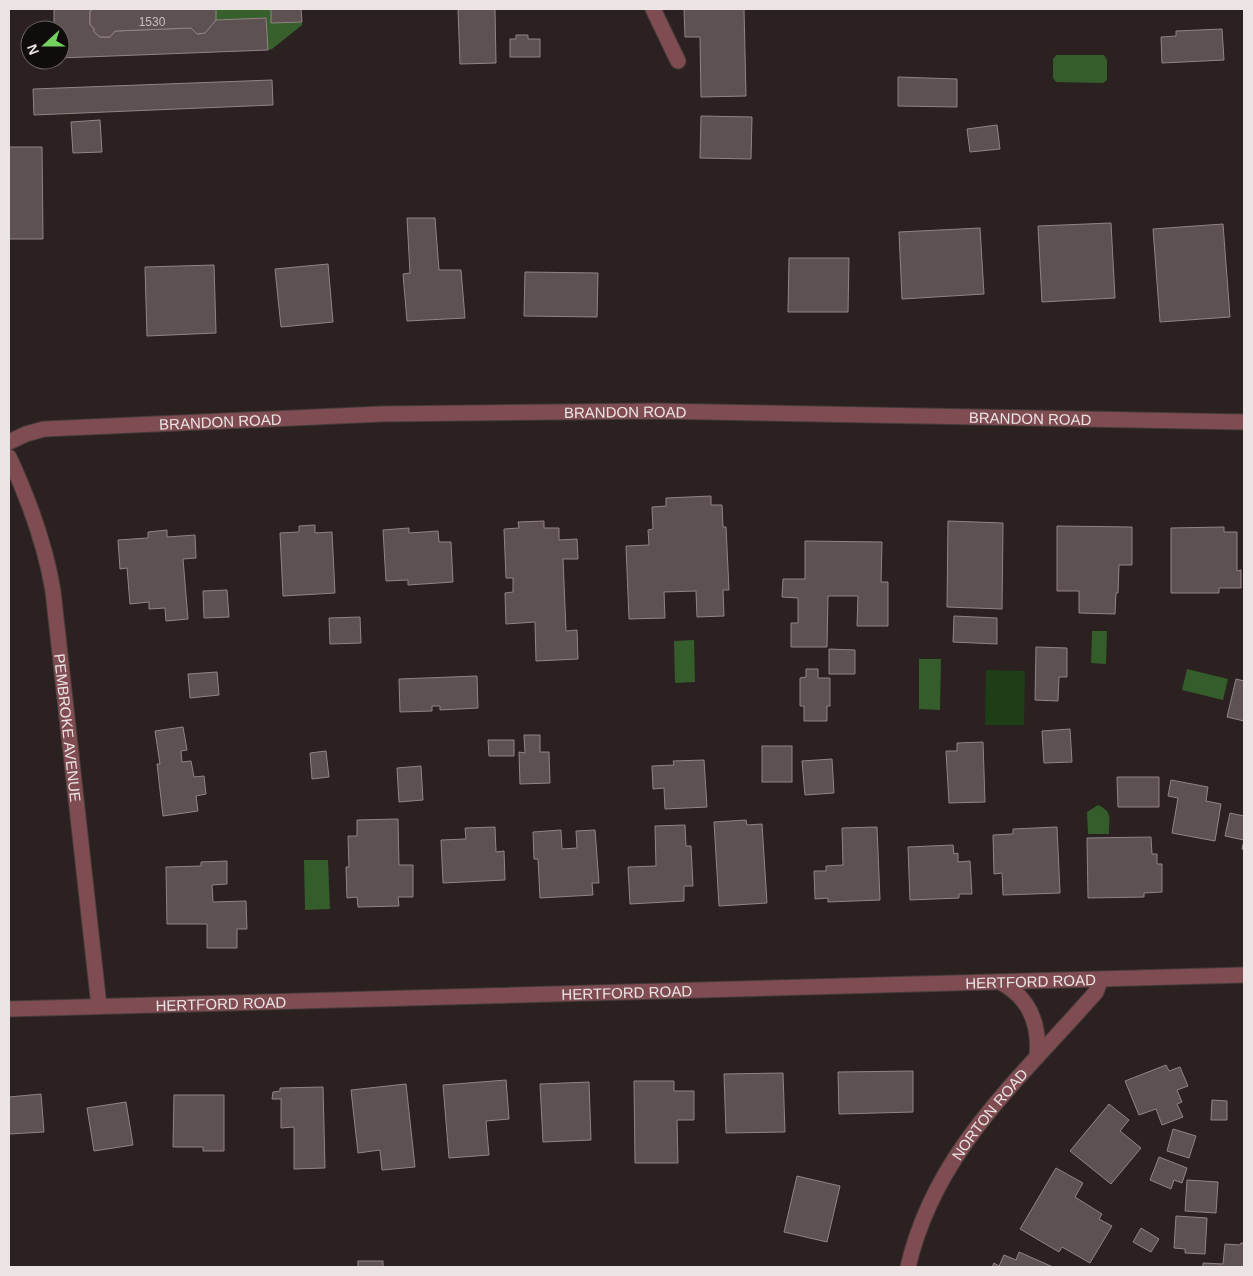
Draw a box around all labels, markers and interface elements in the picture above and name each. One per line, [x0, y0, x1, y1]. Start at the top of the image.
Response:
house number: 1530 [139, 15, 166, 29]
north arrow [20, 20, 70, 70]
text: N [24, 42, 42, 57]
street label: BRANDON ROAD [564, 402, 687, 421]
street label: BRANDON ROAD [969, 408, 1092, 428]
street label: BRANDON ROAD [159, 410, 282, 432]
street label: PEMBROKE AVENUE [51, 653, 85, 803]
street label: HERTFORD ROAD [965, 971, 1096, 991]
street label: HERTFORD ROAD [561, 982, 692, 1002]
street label: HERTFORD ROAD [155, 993, 287, 1013]
street label: NORTON ROAD [948, 1065, 1031, 1163]

